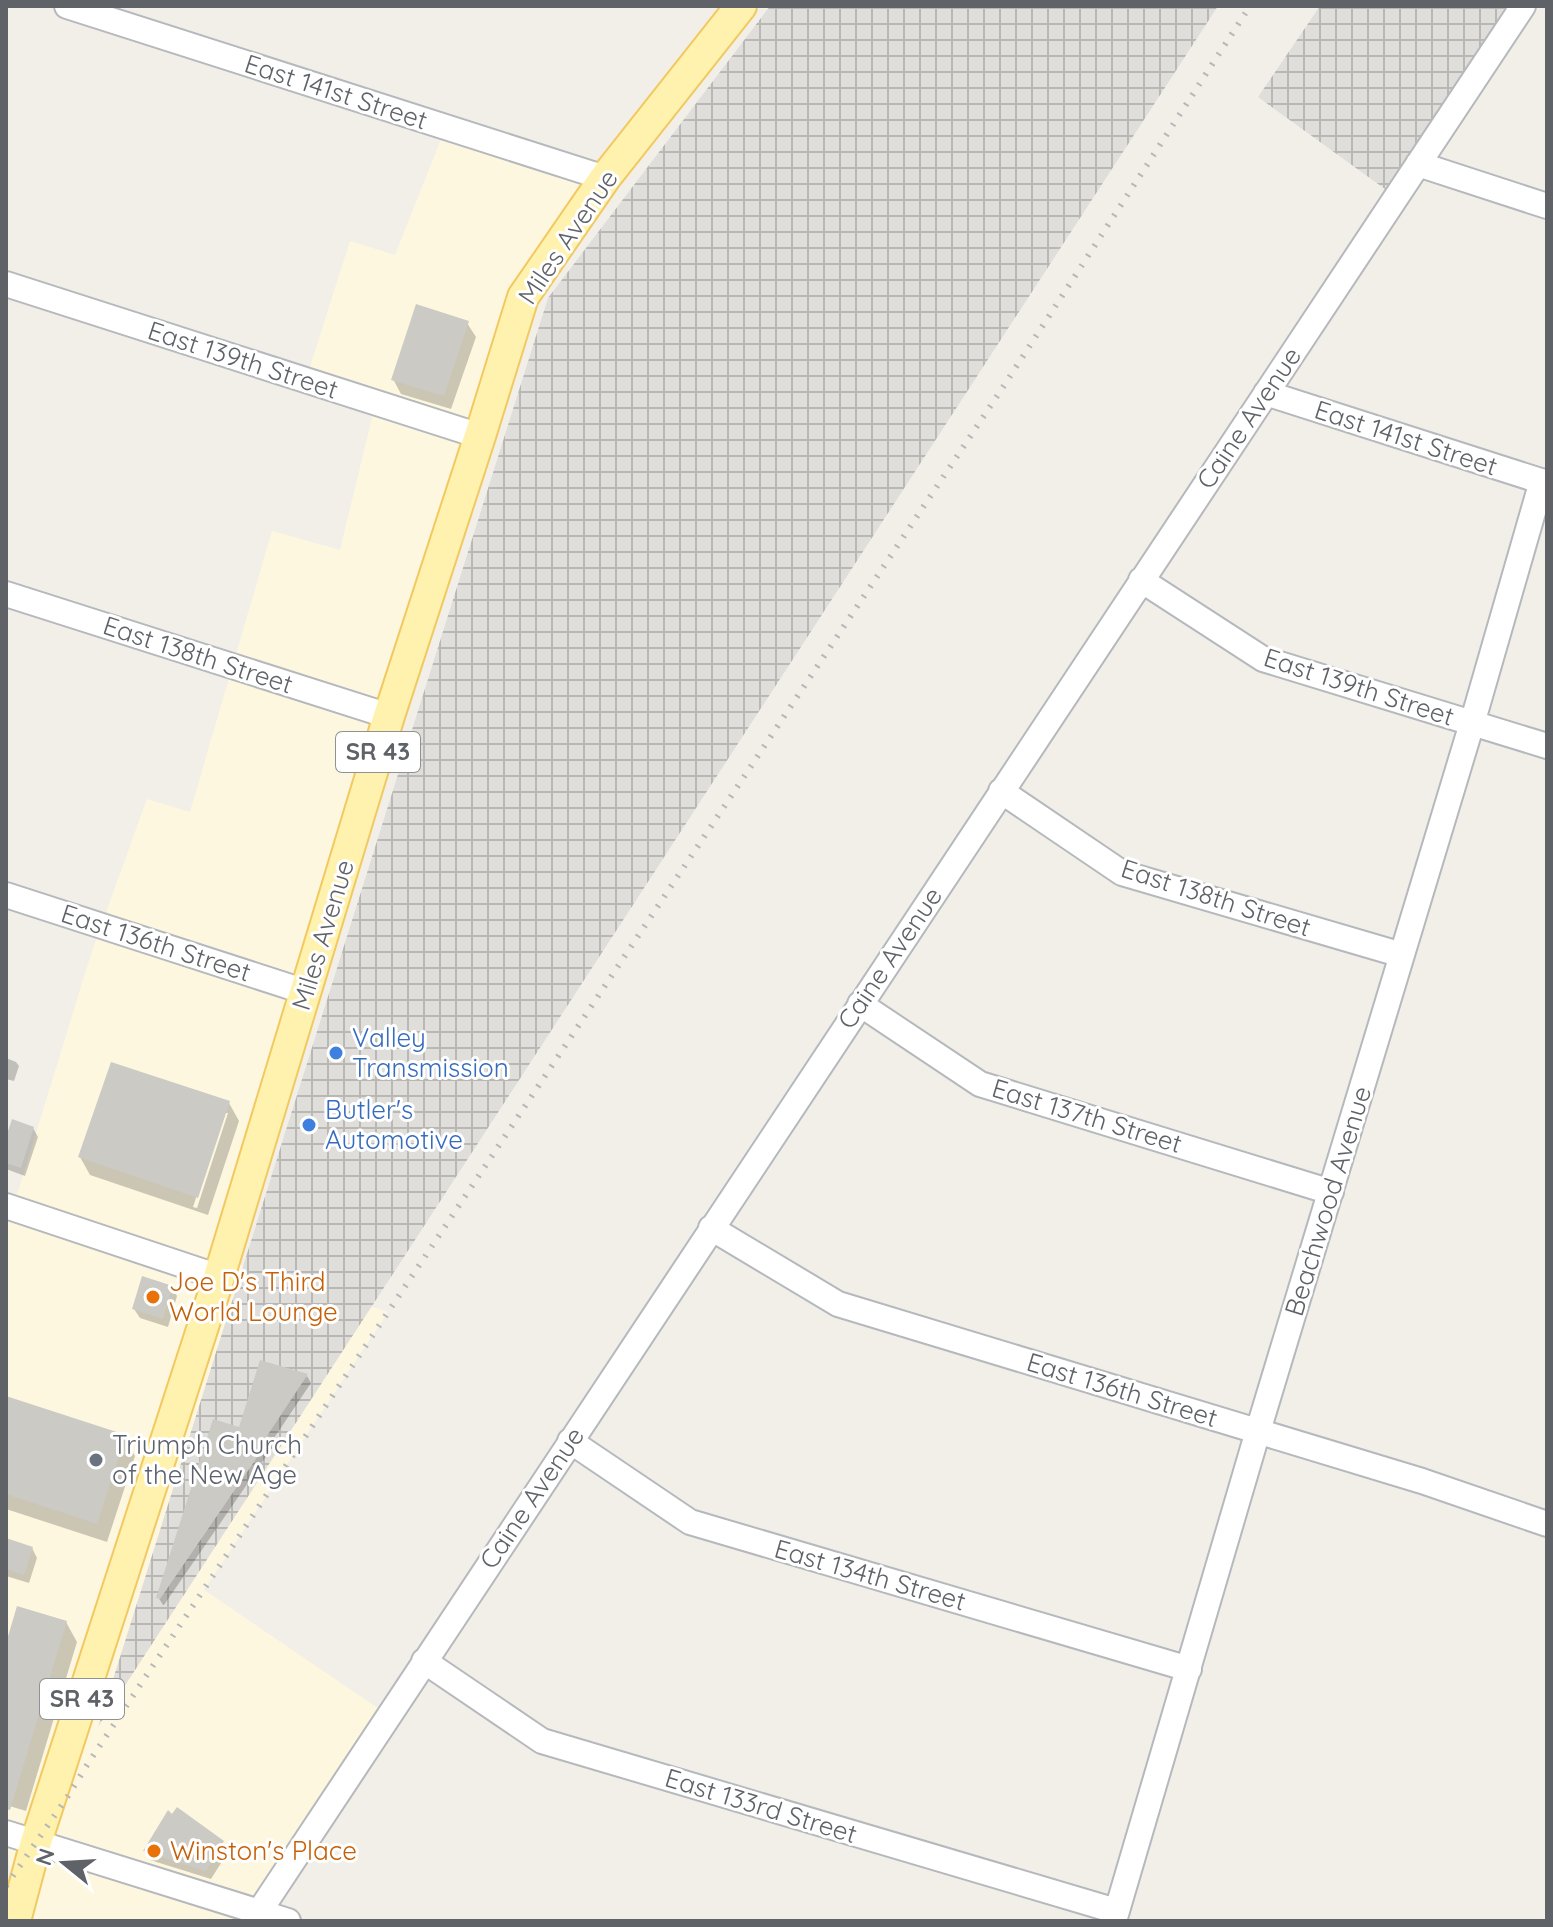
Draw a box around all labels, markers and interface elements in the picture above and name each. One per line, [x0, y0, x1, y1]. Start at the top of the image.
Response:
street label: East 141st Street [241, 46, 432, 137]
street label: Miles Avenue [510, 163, 625, 310]
street label: East 139th Street [144, 313, 342, 406]
street label: Caine Avenue [1189, 340, 1308, 495]
street label: East 141st Street [1311, 392, 1502, 483]
street label: East 138th Street [99, 608, 297, 701]
street label: East 139th Street [1260, 640, 1458, 733]
road number: SR 43 [336, 732, 420, 772]
street label: East 138th Street [1117, 851, 1315, 944]
street label: Miles Avenue [284, 856, 361, 1014]
street label: Caine Avenue [830, 880, 949, 1035]
street label: East 136th Street [57, 896, 255, 989]
place label: Valley Transmission [352, 1021, 509, 1084]
marker: Valley Transmission [327, 1044, 345, 1062]
street label: East 137th Street [988, 1071, 1186, 1160]
street label: Beachwood Avenue [1277, 1082, 1378, 1320]
place label: Butler's Automotive [325, 1093, 463, 1156]
marker: Butler's Automotive [300, 1116, 318, 1134]
place label: Joe D's Third World Lounge [169, 1265, 338, 1328]
marker: Joe D's Third World Lounge [144, 1288, 162, 1306]
street label: East 136th Street [1023, 1345, 1221, 1434]
street label: Caine Avenue [472, 1420, 591, 1575]
place label: Triumph Church of the New Age [112, 1428, 302, 1491]
marker: Triumph Church of the New Age [87, 1451, 105, 1469]
street label: East 134th Street [771, 1531, 970, 1618]
road number: SR 43 [40, 1679, 124, 1719]
street label: East 133rd Street [661, 1761, 861, 1850]
north arrow [24, 1823, 104, 1903]
place label: Winston's Place [170, 1834, 357, 1867]
marker: Winston's Place [145, 1842, 163, 1860]
text: N [29, 1845, 61, 1869]

